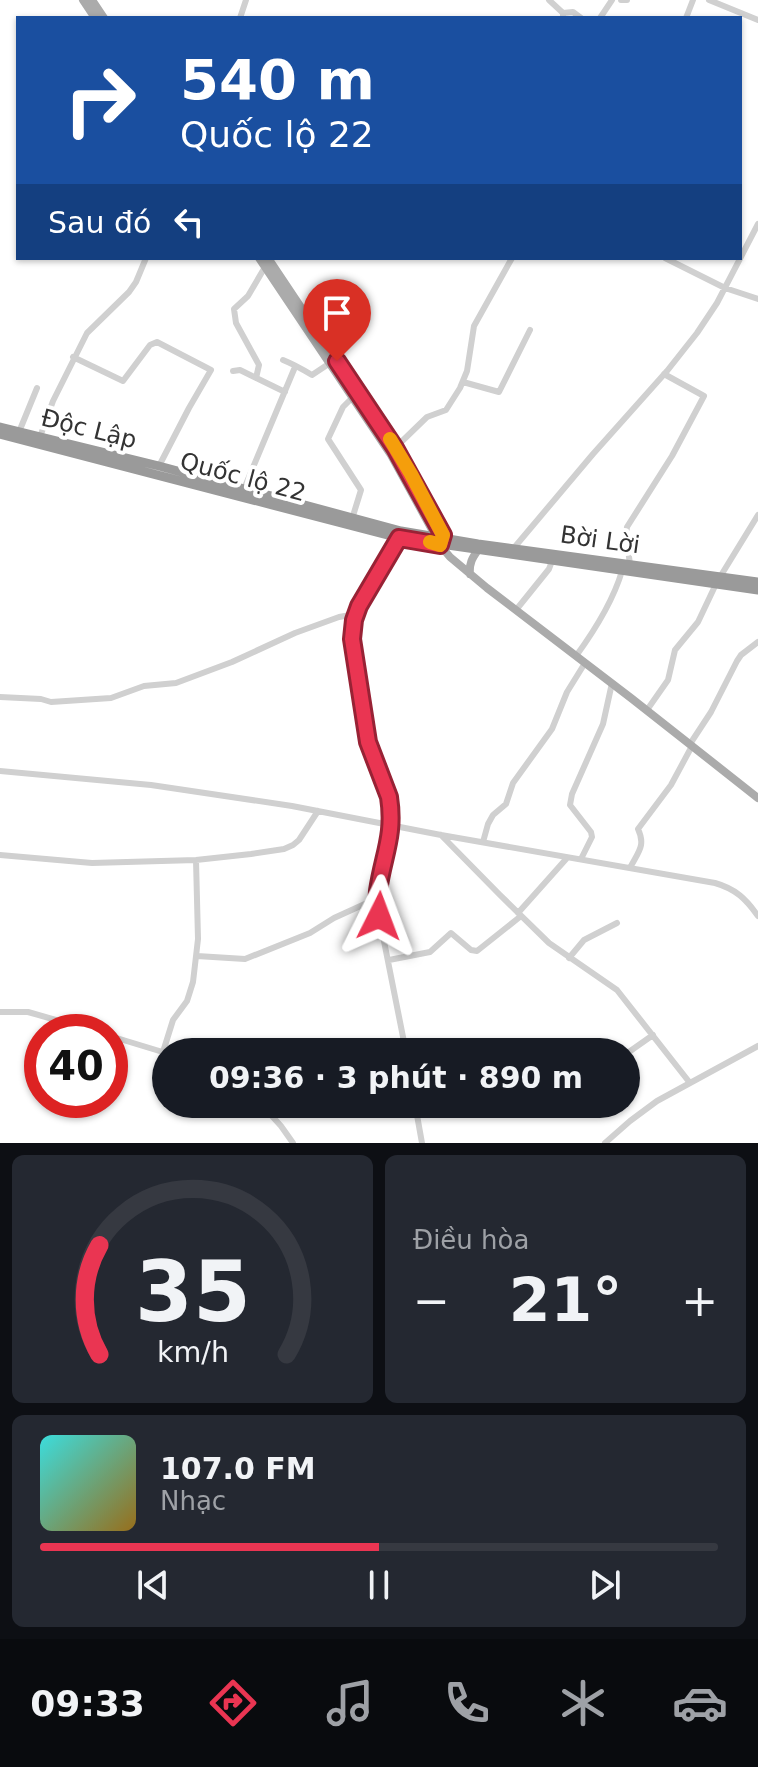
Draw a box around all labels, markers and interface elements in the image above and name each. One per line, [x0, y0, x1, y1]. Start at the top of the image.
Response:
text: 540 m [180, 47, 375, 112]
icon: right [48, 48, 152, 152]
text: Quốc lộ 22 [180, 114, 374, 155]
icon: left [167, 200, 211, 244]
text: Sau đó [48, 205, 151, 240]
pin [303, 279, 371, 361]
icon: arrive [315, 291, 359, 335]
street label: Độc Lập [38, 404, 140, 454]
street label: Quốc lộ 22 [177, 447, 309, 507]
street label: Bời Lời [558, 521, 642, 559]
position arrow [337, 874, 421, 958]
speed limit sign: 40 [24, 1014, 128, 1118]
text: 09:36 · 3 phút · 890 m [209, 1060, 583, 1095]
text: Điều hòa [413, 1225, 529, 1255]
text: 35 [135, 1244, 250, 1341]
text: 21° [509, 1265, 622, 1335]
text: − [413, 1275, 450, 1326]
text: + [681, 1275, 718, 1326]
text: km/h [156, 1335, 229, 1369]
text: 107.0 FM [160, 1451, 316, 1486]
text: Nhạc [160, 1486, 226, 1516]
icon: previous [131, 1563, 175, 1607]
icon: pause [357, 1563, 401, 1607]
icon: next [583, 1563, 627, 1607]
icon: directions [205, 1675, 261, 1731]
icon: music [322, 1675, 378, 1731]
icon: phone [439, 1675, 495, 1731]
icon: climate [555, 1675, 611, 1731]
icon: car [672, 1675, 728, 1731]
text: 09:33 [30, 1683, 145, 1724]

